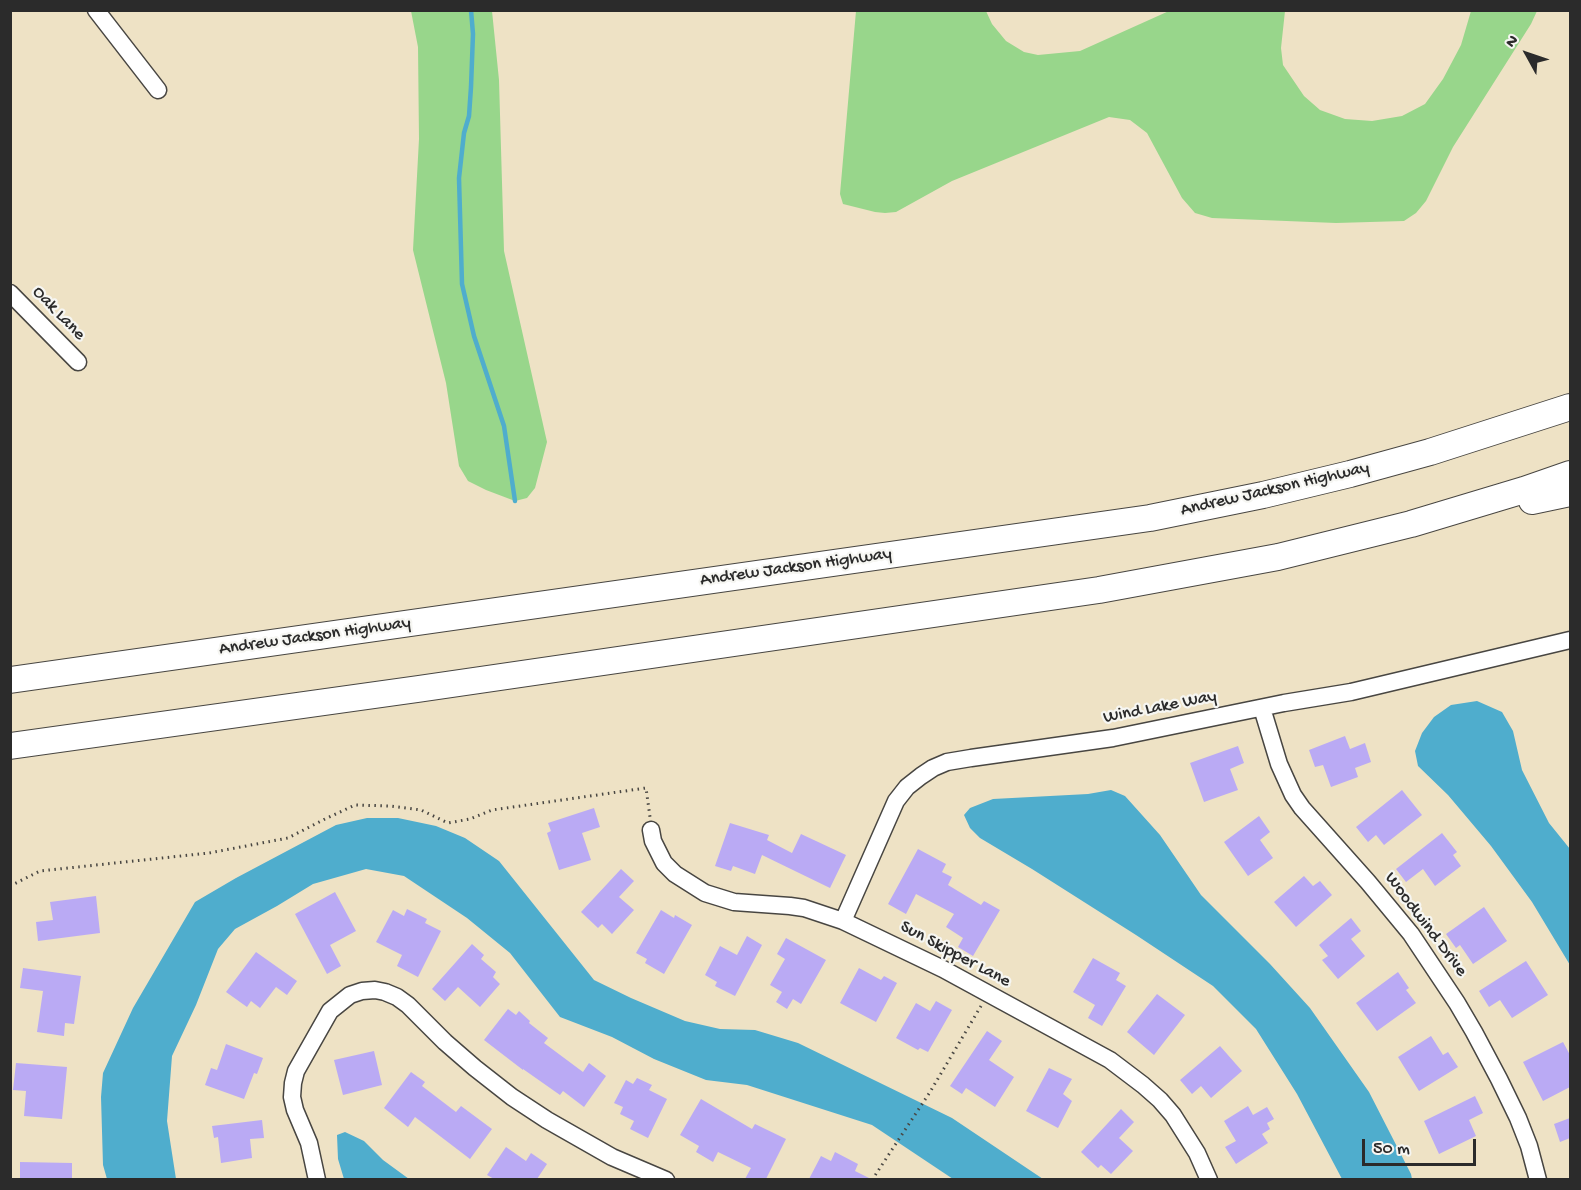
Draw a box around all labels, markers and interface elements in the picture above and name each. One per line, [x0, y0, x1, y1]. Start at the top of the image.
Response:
north arrow [1497, 24, 1557, 84]
text: N [1502, 32, 1523, 52]
street label: Oak Lane [27, 282, 89, 346]
street label: Andrew Jackson Highway [1179, 458, 1371, 522]
street label: Andrew Jackson Highway [699, 544, 893, 592]
street label: Andrew Jackson Highway [218, 613, 412, 661]
street label: Wind Lake Way [1102, 686, 1218, 730]
street label: Woodwind Drive [1379, 869, 1471, 981]
street label: Sun Skipper Lane [896, 917, 1014, 993]
scale bar [1365, 1127, 1479, 1165]
text: 50 m [1373, 1139, 1410, 1160]

